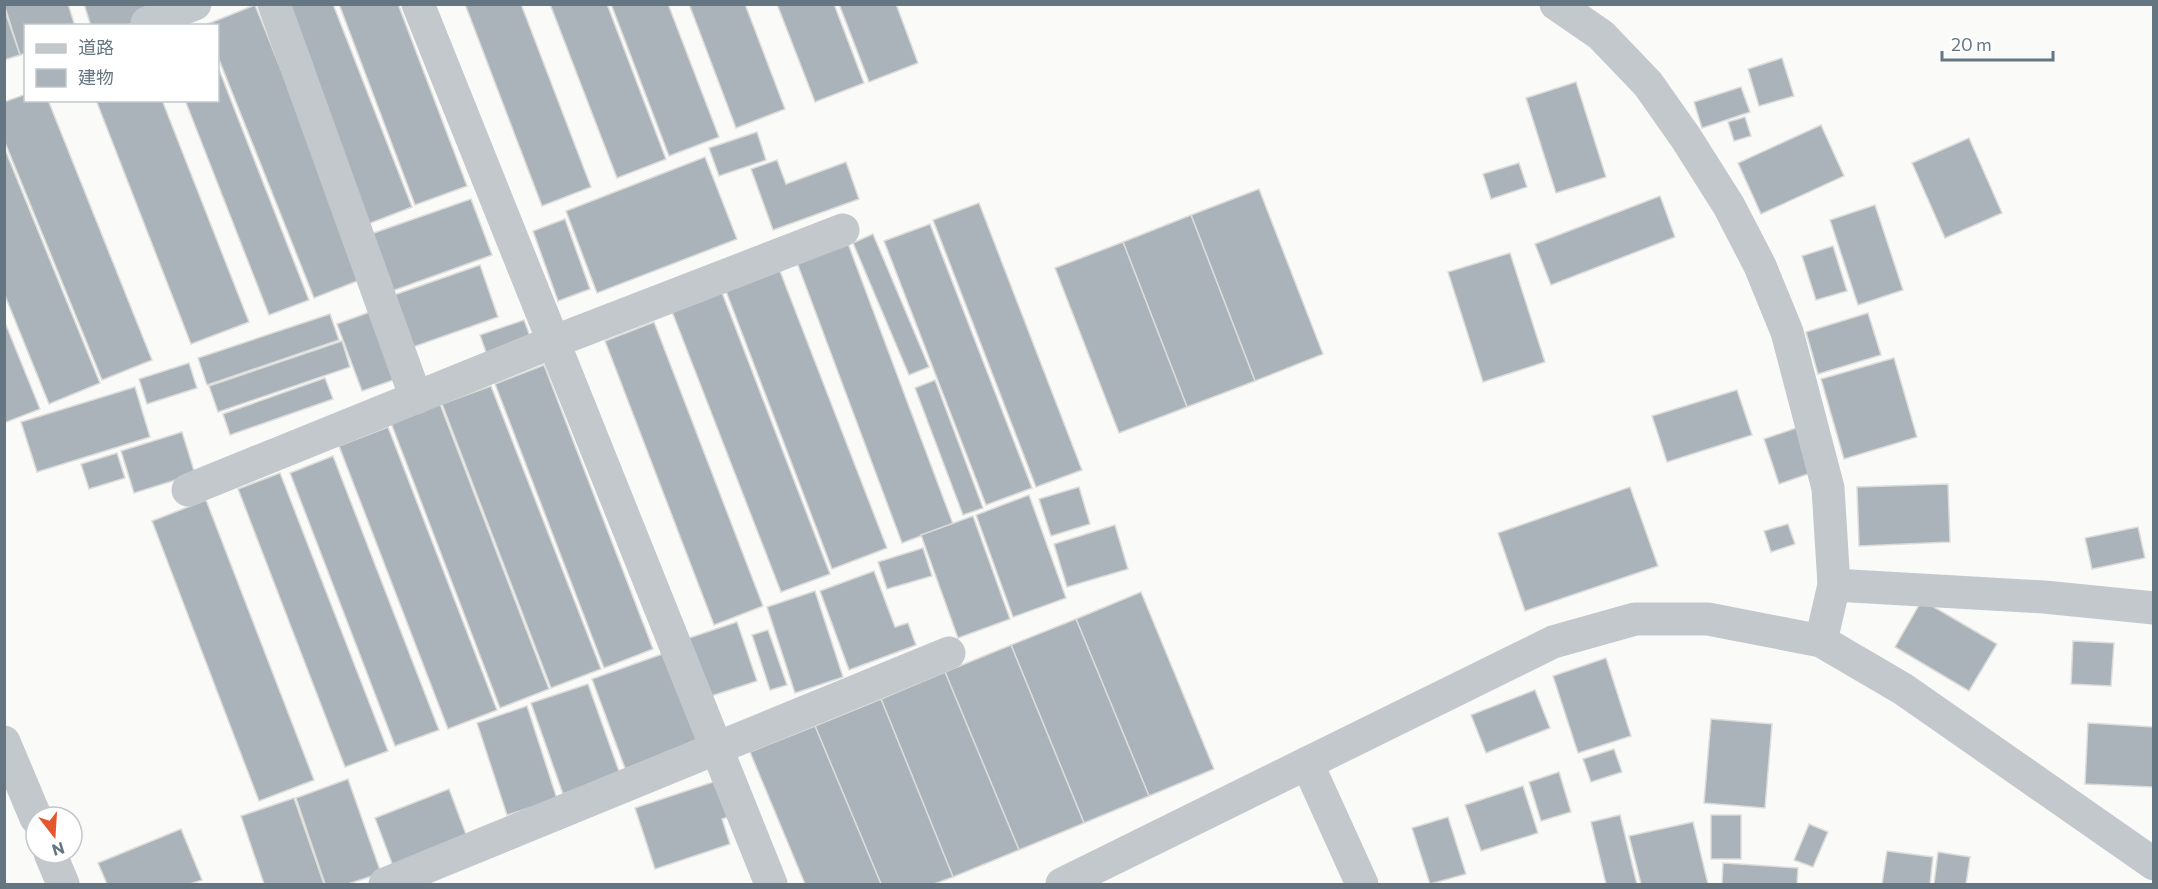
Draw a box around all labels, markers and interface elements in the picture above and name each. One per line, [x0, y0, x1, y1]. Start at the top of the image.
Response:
legend [24, 24, 219, 102]
scale bar [1942, 24, 2053, 62]
text: 20 m [1951, 33, 1992, 55]
text: 道路 [78, 36, 114, 58]
text: 建物 [78, 66, 114, 88]
north arrow [24, 805, 84, 865]
text: N [50, 839, 67, 861]

